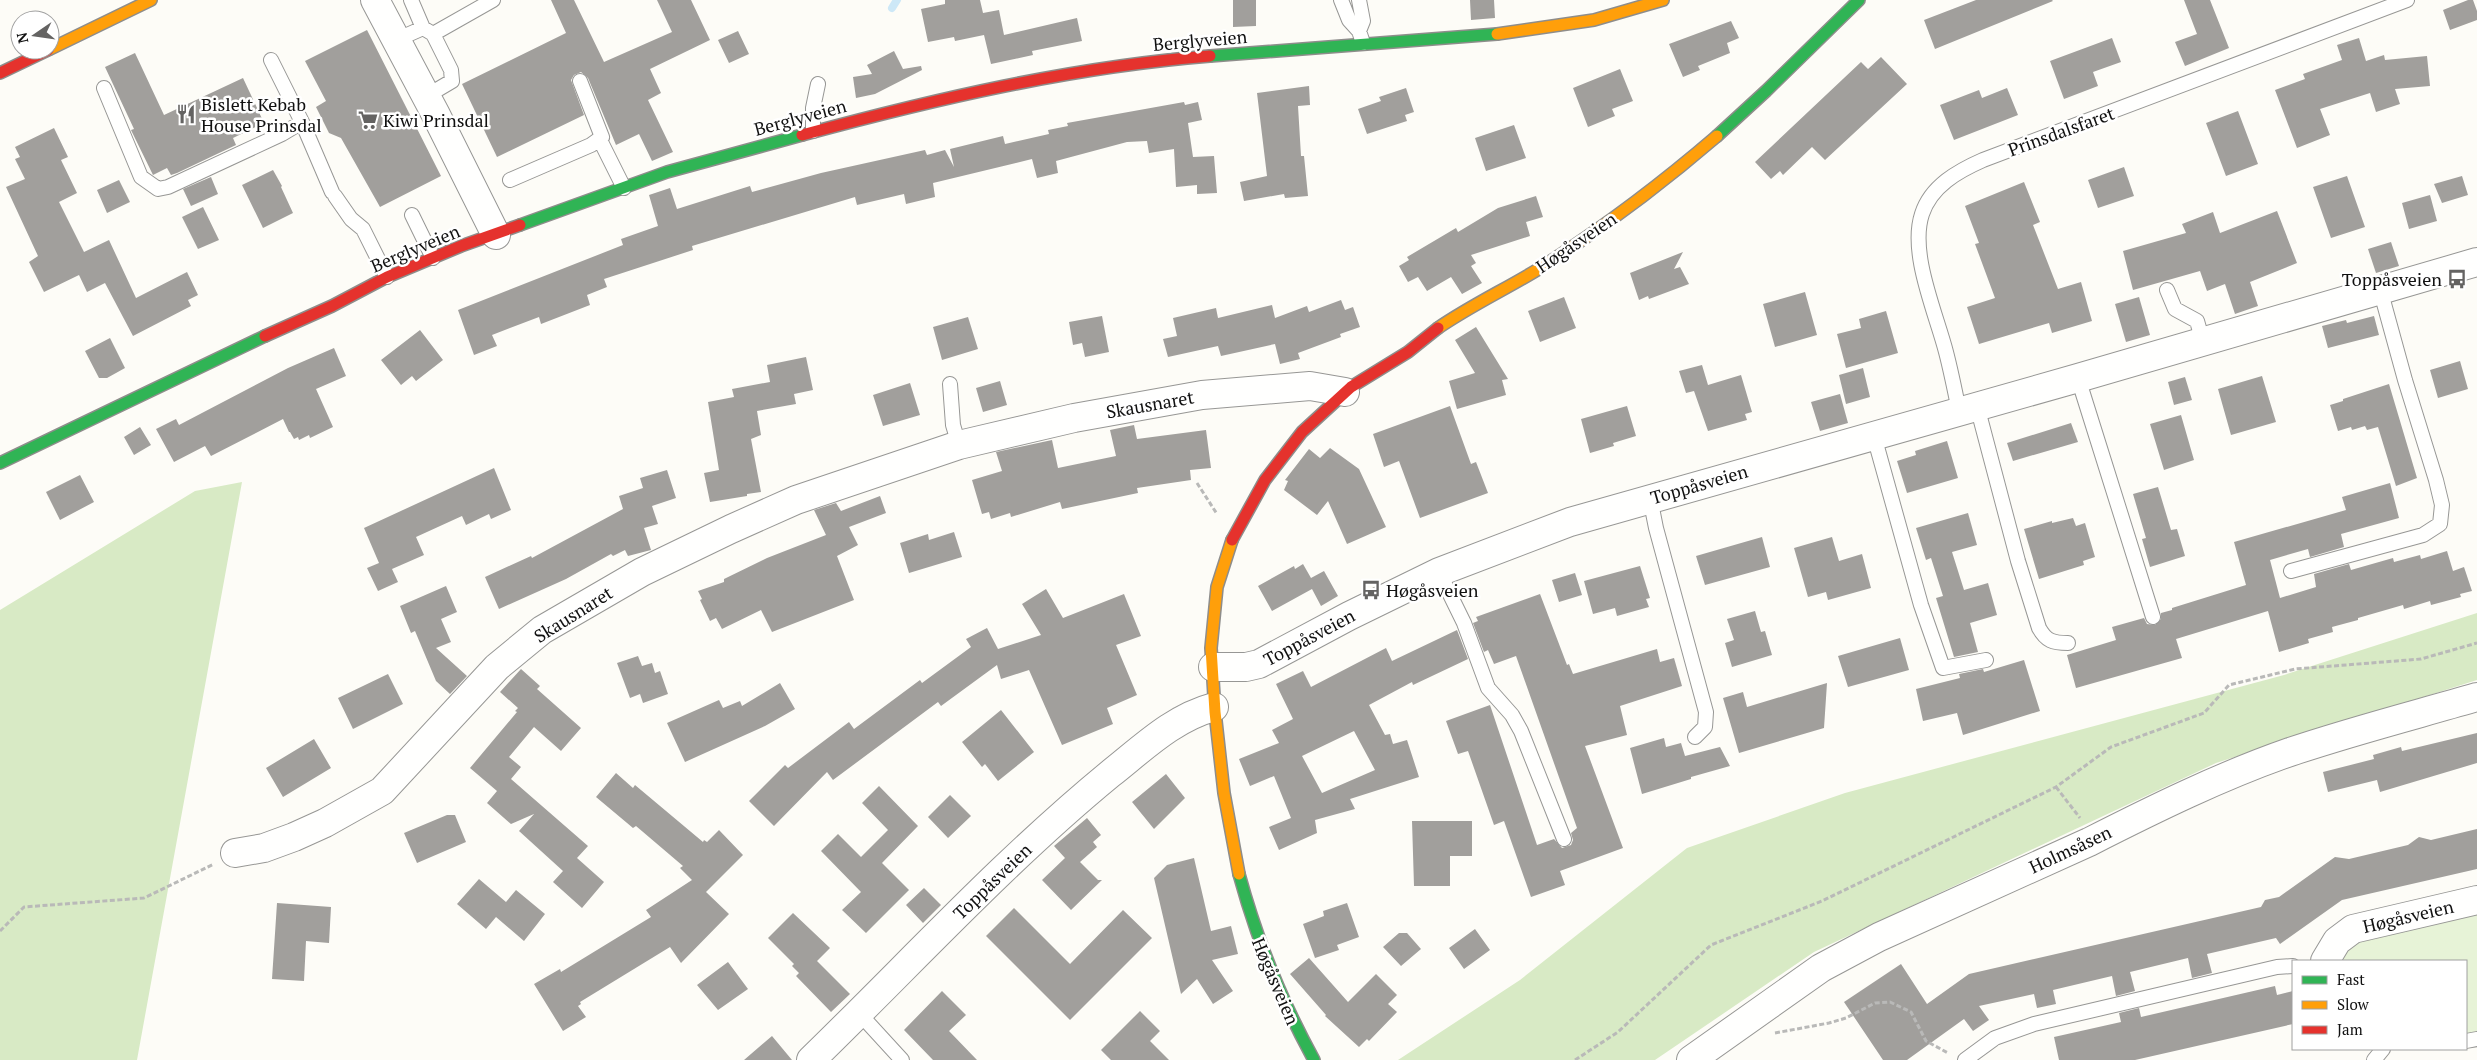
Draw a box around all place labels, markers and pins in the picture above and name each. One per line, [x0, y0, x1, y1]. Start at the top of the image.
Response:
place label: Bislett Kebab House Prinsdal [201, 92, 322, 137]
restaurant icon: Bislett Kebab House Prinsdal [175, 103, 197, 125]
place label: Kiwi Prinsdal [383, 108, 489, 132]
supermarket icon: Kiwi Prinsdal [357, 109, 379, 131]
place label: Toppåsveien [2342, 267, 2442, 291]
bus stop icon: Toppåsveien [2446, 268, 2468, 290]
place label: Høgåsveien [1386, 578, 1479, 602]
bus stop icon: Høgåsveien [1360, 579, 1382, 601]

